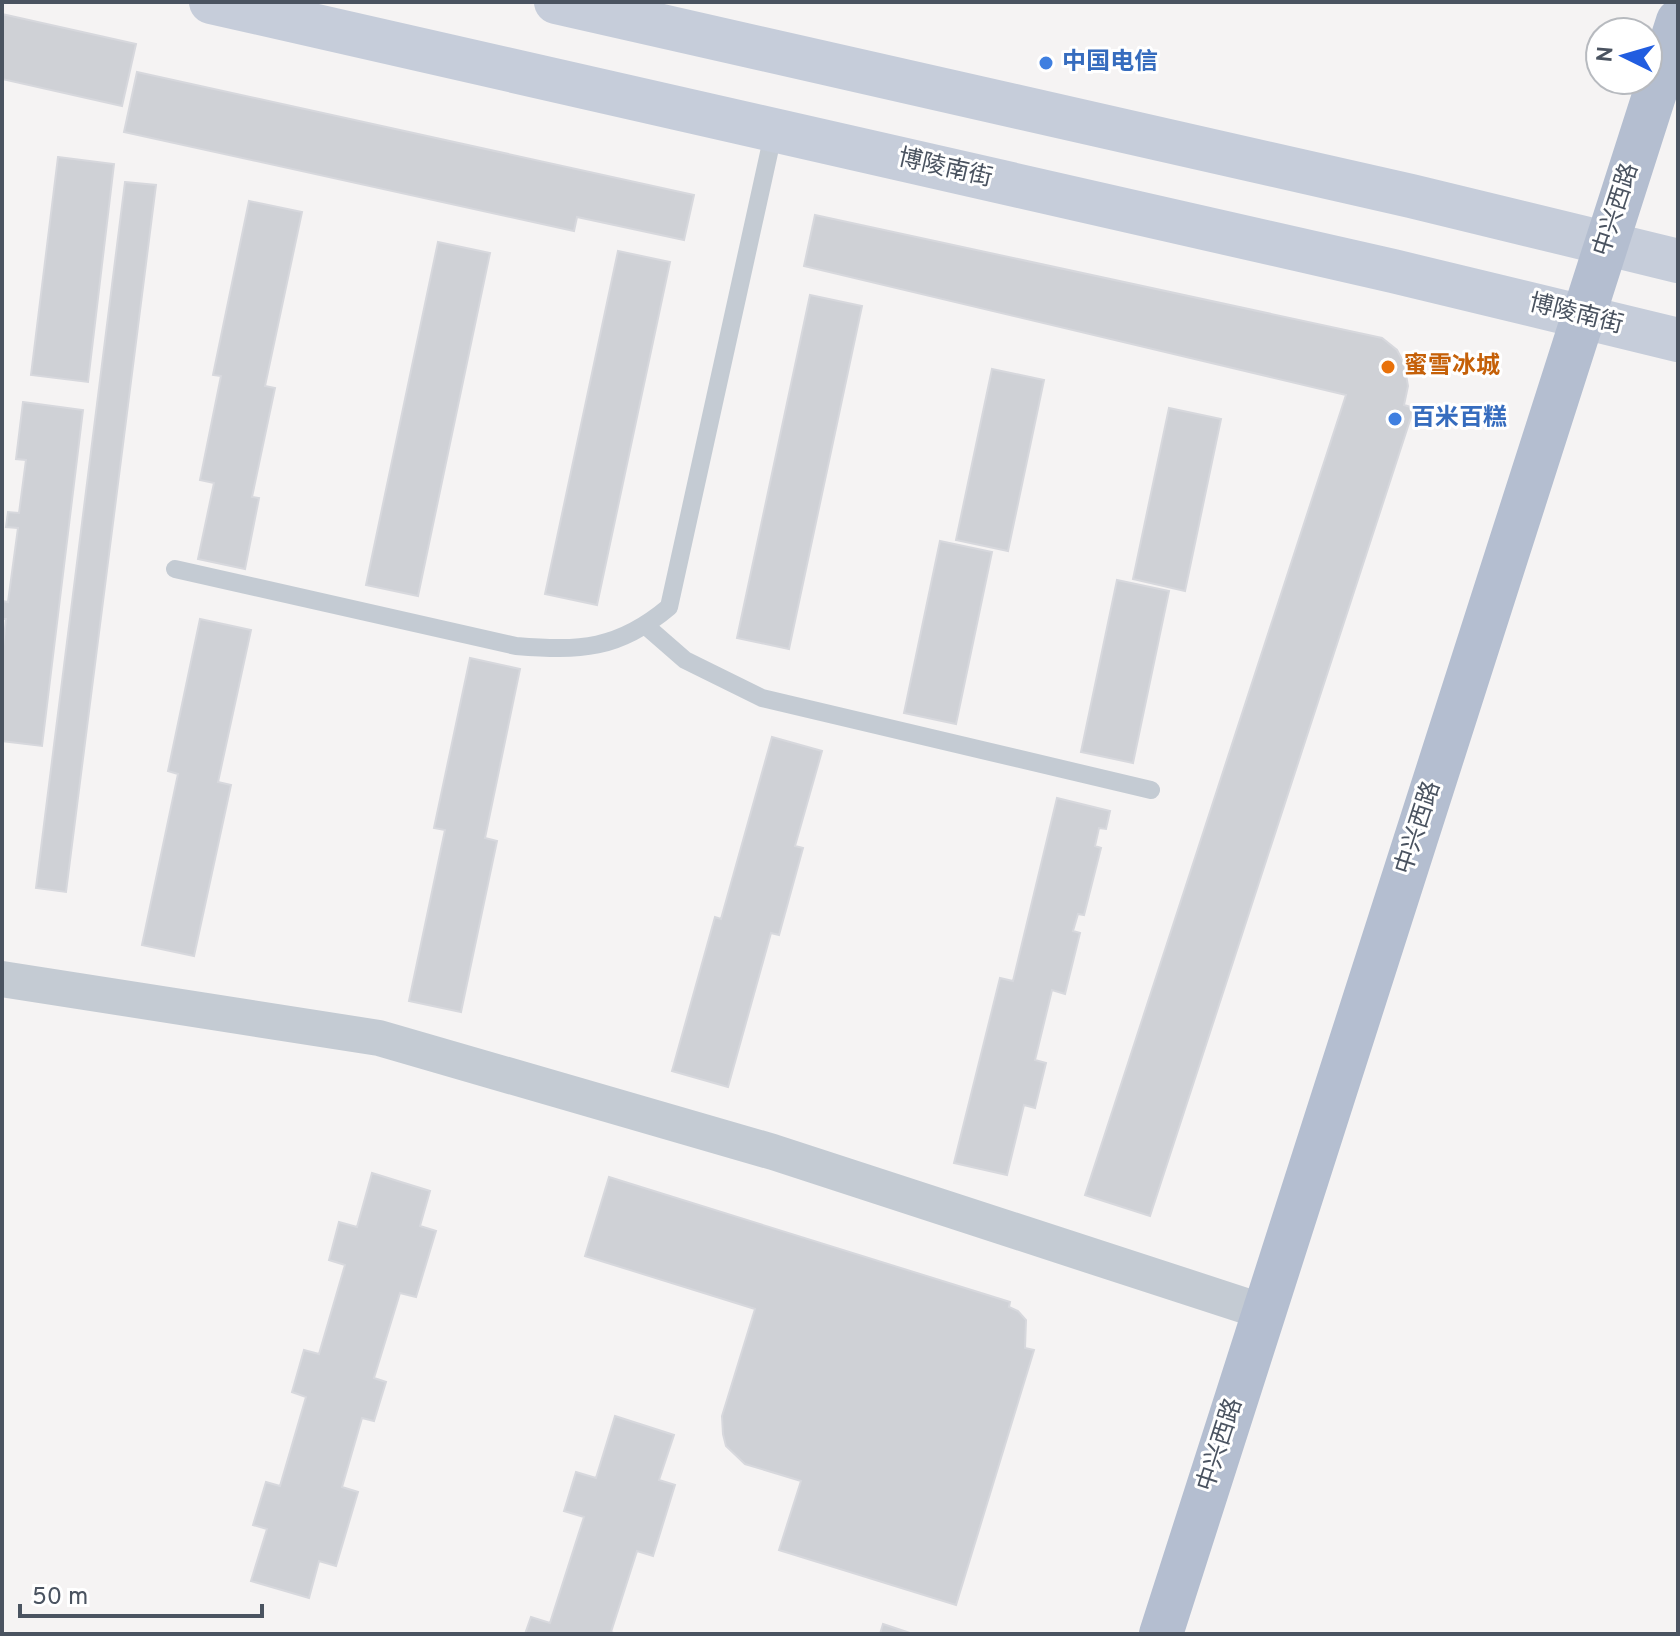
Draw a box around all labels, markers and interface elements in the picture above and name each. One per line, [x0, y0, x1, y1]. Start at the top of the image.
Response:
north arrow [1584, 16, 1664, 96]
text: N [1592, 45, 1621, 64]
place label: 中国电信 [1062, 48, 1158, 78]
marker: 中国电信 [1037, 54, 1055, 72]
street label: 博陵南街 [895, 144, 995, 194]
street label: 中兴西路 [1588, 160, 1646, 260]
street label: 博陵南街 [1526, 289, 1626, 341]
place label: 蜜雪冰城 [1404, 352, 1500, 382]
marker: 蜜雪冰城 [1379, 358, 1397, 376]
place label: 百米百糕 [1411, 404, 1507, 434]
marker: 百米百糕 [1386, 410, 1404, 428]
street label: 中兴西路 [1390, 778, 1448, 878]
street label: 中兴西路 [1192, 1395, 1250, 1495]
scale bar [20, 1568, 262, 1618]
text: 50 m [32, 1583, 88, 1613]

